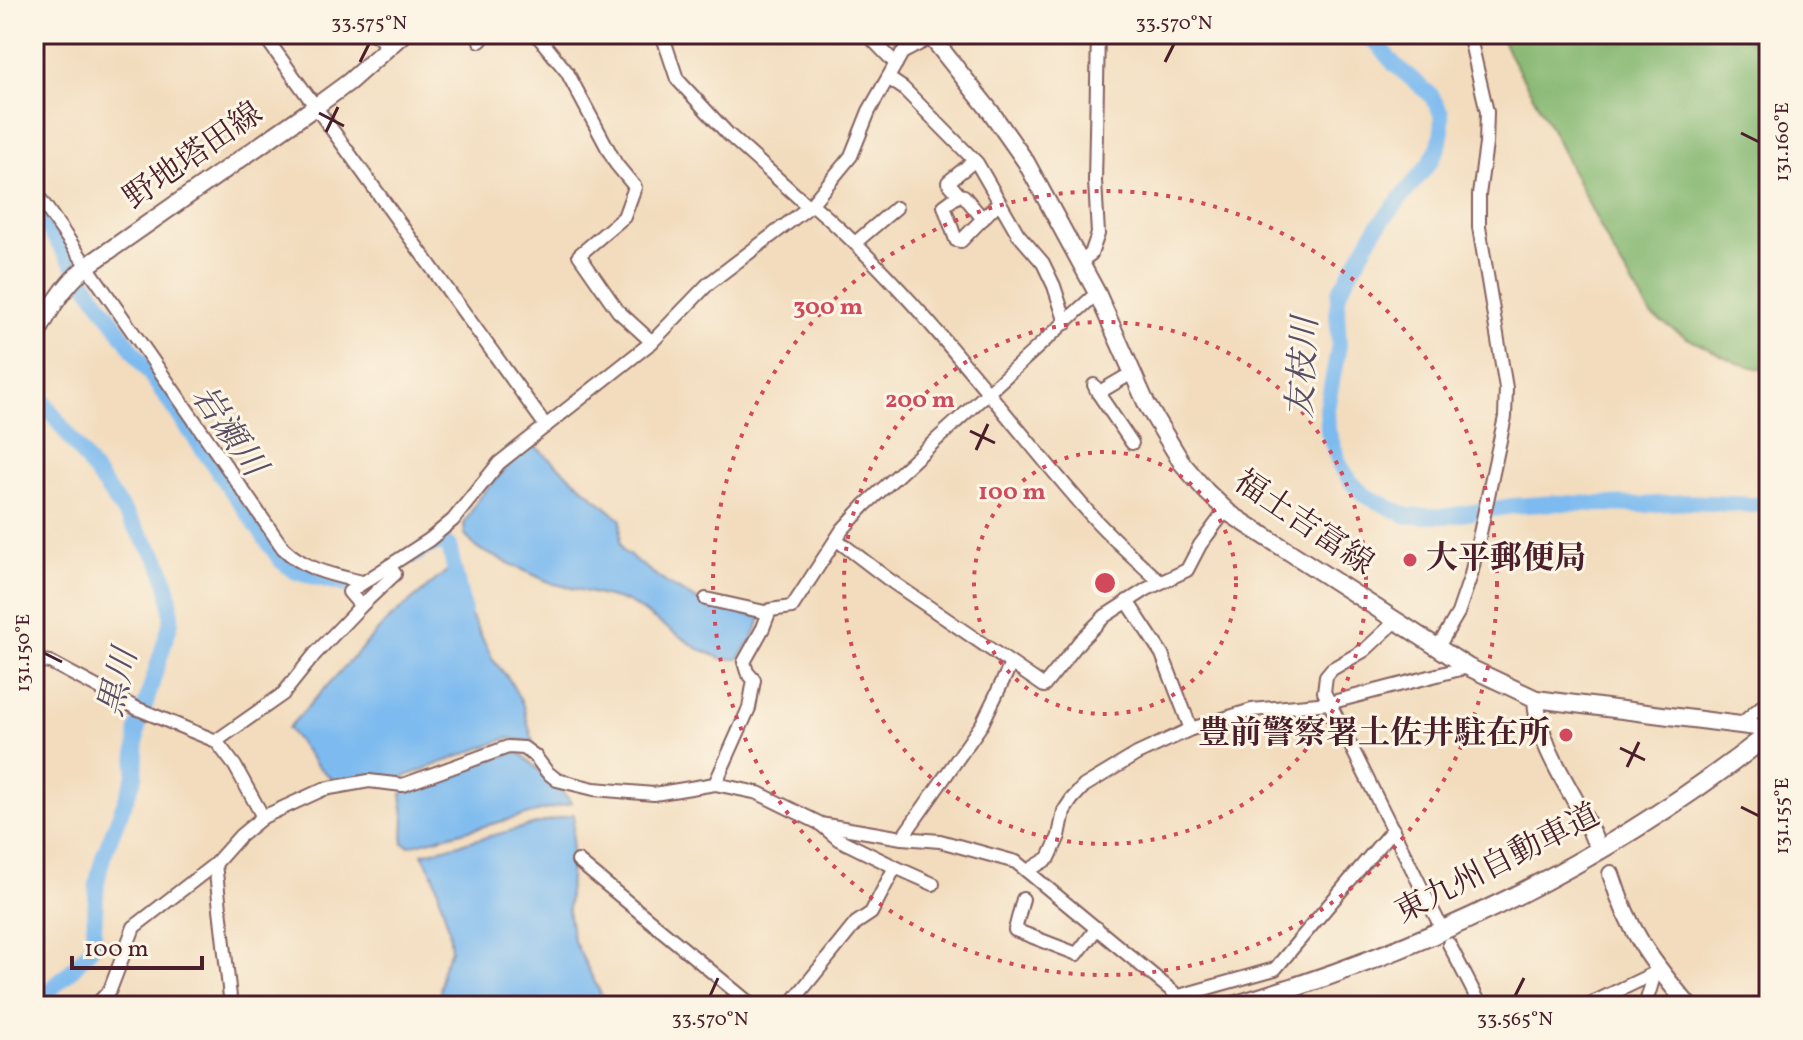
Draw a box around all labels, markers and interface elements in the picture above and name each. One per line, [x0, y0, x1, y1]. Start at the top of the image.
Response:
text: 33.575°N [331, 10, 407, 38]
text: 33.570°N [1135, 10, 1213, 38]
street label: 野地塔田線 [116, 93, 272, 221]
text: 131.160°E [1769, 102, 1797, 182]
text: 300 m [793, 291, 863, 325]
water label: 友枝川 [1279, 312, 1331, 420]
water label: 岩瀬川 [178, 377, 278, 491]
text: 200 m [885, 384, 955, 418]
street label: 福土吉富線 [1224, 461, 1382, 587]
text: 100 m [978, 476, 1046, 510]
place label: 大平郵便局 [1426, 538, 1586, 582]
marker: 大平郵便局 [1401, 551, 1419, 569]
centre of rings [1091, 569, 1119, 597]
text: 131.150°E [10, 614, 38, 692]
water label: 黒川 [89, 640, 152, 722]
place label: 豊前警察署土佐井駐在所 [1198, 713, 1550, 757]
marker: 豊前警察署土佐井駐在所 [1557, 726, 1575, 744]
text: 131.155°E [1769, 778, 1797, 855]
street label: 東九州自動車道 [1388, 795, 1608, 935]
scale bar [72, 920, 202, 970]
text: 100 m [84, 933, 149, 967]
text: 33.570°N [671, 1006, 749, 1034]
text: 33.565°N [1477, 1006, 1553, 1034]

